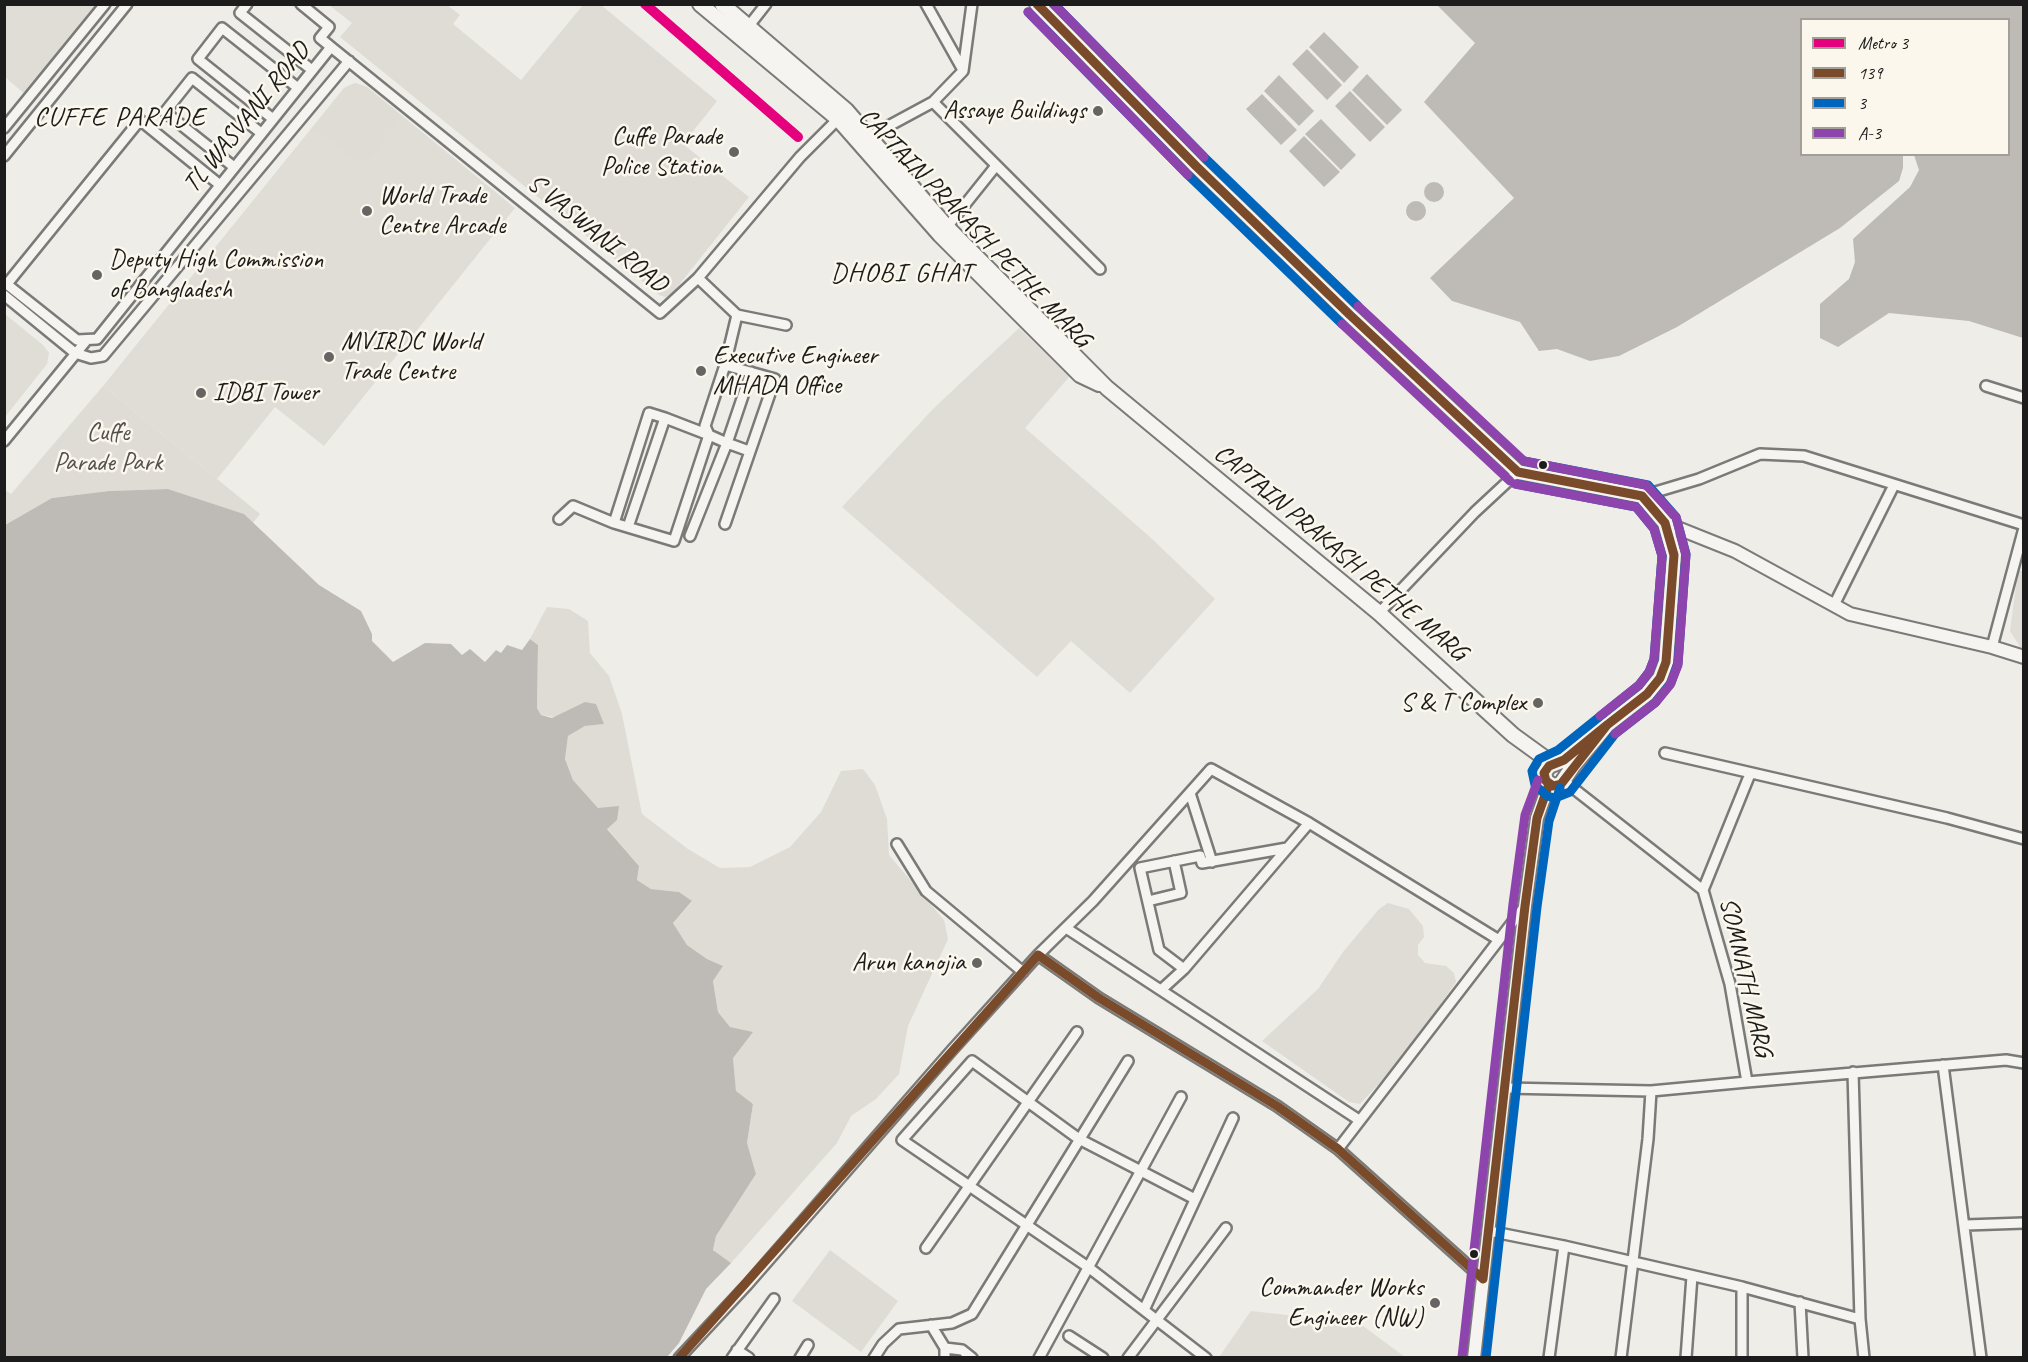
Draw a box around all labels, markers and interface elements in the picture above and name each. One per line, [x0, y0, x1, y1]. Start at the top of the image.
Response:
legend [1800, 18, 2010, 156]
text: Metro 3 [1858, 32, 1908, 54]
street label: TL WASVANI ROAD [177, 36, 317, 200]
text: 139 [1858, 62, 1882, 84]
text: 3 [1858, 92, 1866, 114]
place label: Assaye Buildings [943, 95, 1086, 127]
district label: CUFFE PARADE [35, 102, 205, 134]
street label: CAPTAIN PRAKASH PETHE MARG [851, 102, 1097, 354]
marker: Assaye Buildings [1091, 104, 1105, 118]
place label: Cuffe Parade Police Station [601, 121, 722, 182]
text: A-3 [1858, 122, 1881, 144]
marker: Cuffe Parade Police Station [727, 145, 741, 159]
street label: S VASWANI ROAD [521, 168, 673, 300]
place label: World Trade Centre Arcade [379, 180, 505, 242]
marker: World Trade Centre Arcade [360, 204, 374, 218]
place label: Deputy High Commission of Bangladesh [109, 244, 323, 306]
district label: DHOBI GHAT [830, 258, 974, 290]
marker: Deputy High Commission of Bangladesh [90, 268, 104, 282]
place label: MVIRDC World Trade Centre [341, 326, 481, 388]
place label: Executive Engineer MHADA Office [713, 340, 877, 402]
marker: MVIRDC World Trade Centre [322, 350, 336, 364]
marker: Executive Engineer MHADA Office [694, 364, 708, 378]
place label: IDBI Tower [213, 377, 319, 409]
marker: IDBI Tower [194, 386, 208, 400]
park label: Cuffe Parade Park [54, 417, 162, 478]
street label: CAPTAIN PRAKASH PETHE MARG [1207, 438, 1473, 668]
unlabelled marker [1537, 459, 1549, 471]
place label: S & T Complex [1400, 687, 1526, 719]
marker: S & T Complex [1531, 696, 1545, 710]
street label: SOMNATH MARG [1712, 895, 1778, 1059]
place label: Arun kanojia [852, 947, 965, 979]
marker: Arun kanojia [970, 956, 984, 970]
unlabelled marker [1468, 1248, 1480, 1260]
place label: Commander Works Engineer (NW) [1259, 1272, 1423, 1334]
marker: Commander Works Engineer (NW) [1428, 1296, 1442, 1310]

